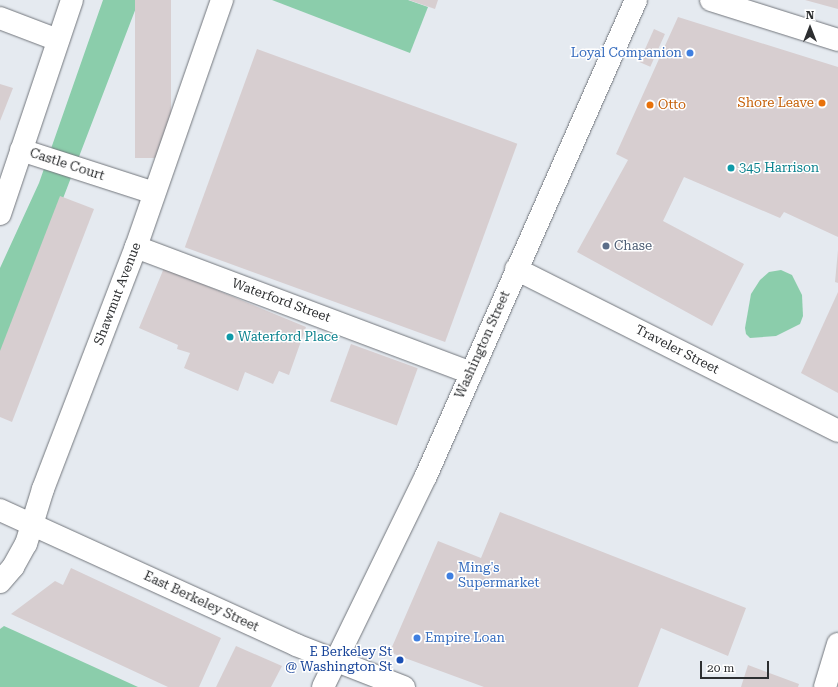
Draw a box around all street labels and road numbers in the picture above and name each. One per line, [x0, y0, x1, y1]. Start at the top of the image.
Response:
street label: Castle Court [28, 146, 106, 184]
street label: Shawmut Avenue [91, 241, 145, 347]
street label: Waterford Street [230, 276, 332, 326]
street label: Washington Street [452, 289, 514, 401]
street label: Traveler Street [633, 322, 721, 378]
street label: East Berkeley Street [141, 568, 261, 636]

